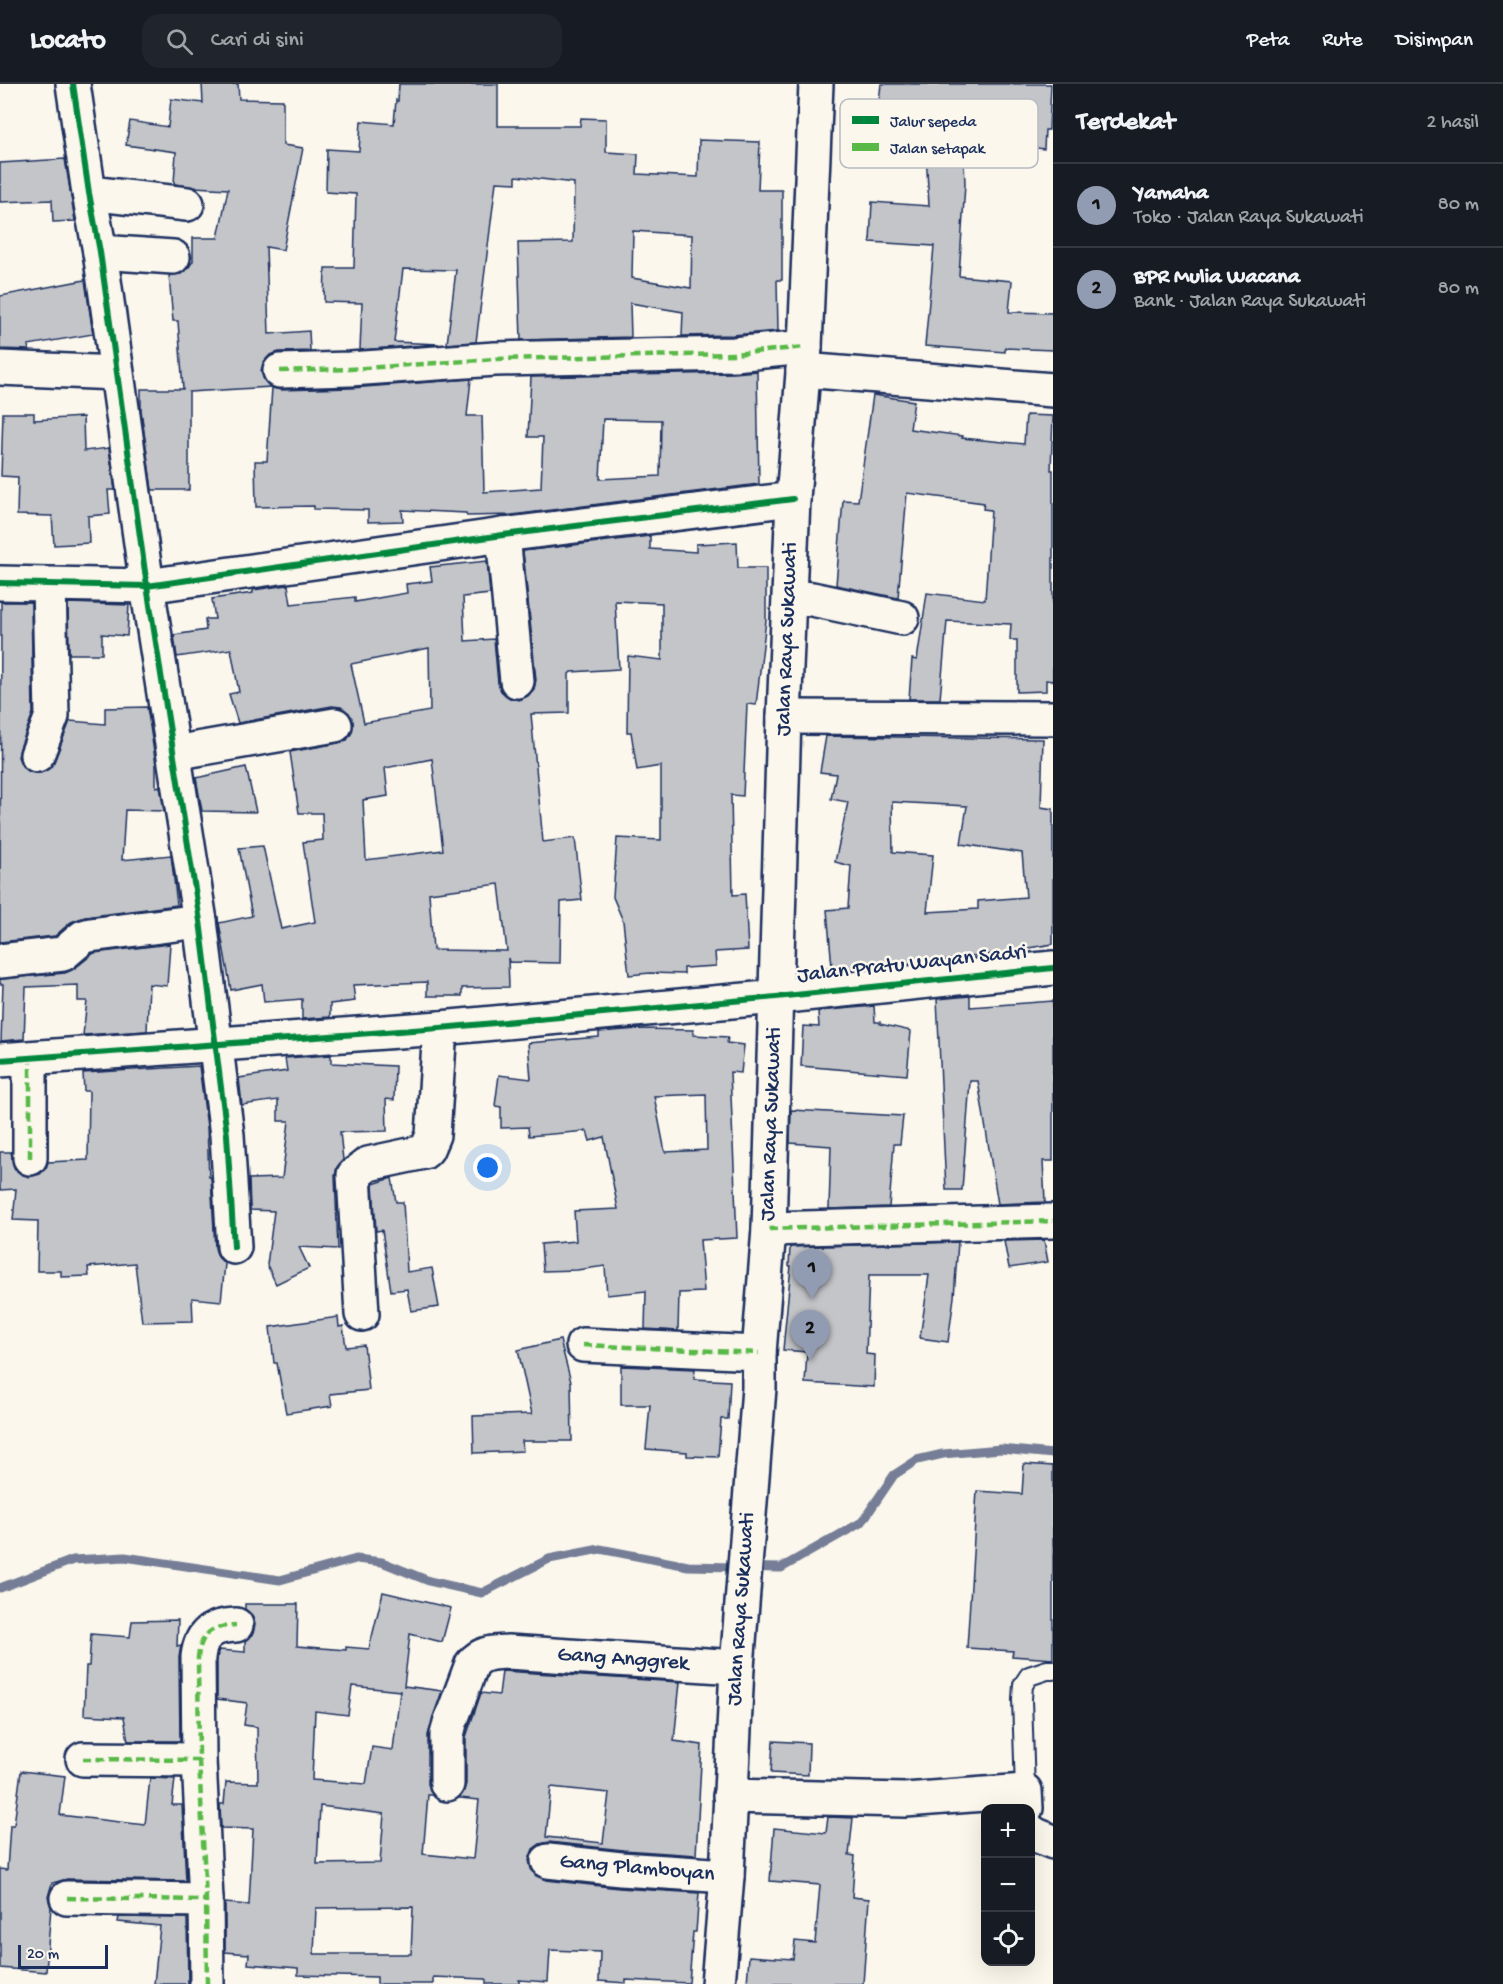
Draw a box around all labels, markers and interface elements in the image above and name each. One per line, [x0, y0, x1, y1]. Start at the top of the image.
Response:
search box [142, 14, 562, 68]
text: Locato [30, 25, 106, 58]
icon: search [163, 25, 196, 58]
text: Cari di sini [211, 28, 304, 54]
text: Peta [1247, 29, 1289, 54]
text: Rute [1322, 29, 1363, 54]
text: Disimpan [1396, 29, 1473, 54]
legend [840, 99, 1038, 168]
text: Terdekat [1077, 108, 1175, 139]
text: 2 hasil [1427, 112, 1479, 135]
text: Jalur sepeda [890, 114, 978, 133]
text: Jalan setapak [890, 141, 986, 160]
text: Yamaha [1134, 181, 1208, 207]
text: 1 [1092, 194, 1101, 217]
text: 80 m [1438, 194, 1479, 217]
text: Toko · Jalan Raya Sukawati [1134, 207, 1364, 230]
text: BPR Mulia Wacana [1134, 265, 1300, 291]
text: 2 [1092, 278, 1101, 301]
text: 80 m [1438, 278, 1479, 301]
text: Bank · Jalan Raya Sukawati [1134, 291, 1366, 314]
street label: Jalan Raya Sukawati [772, 542, 804, 736]
street label: Jalan Pratu Wayan Sadri [796, 940, 1028, 990]
street label: Jalan Raya Sukawati [756, 1027, 788, 1221]
your location [473, 1153, 502, 1182]
pin: 1 [792, 1250, 832, 1299]
pin: 2 [790, 1310, 830, 1360]
street label: Jalan Raya Sukawati [722, 1511, 762, 1707]
street label: Gang Anggrek [556, 1642, 692, 1678]
map controls [981, 1804, 1035, 1966]
button: + [981, 1804, 1035, 1858]
street label: Gang Plamboyan [558, 1849, 716, 1889]
button: − [981, 1858, 1035, 1912]
button: locate [981, 1912, 1035, 1966]
scale bar [18, 1942, 108, 1970]
text: 20 m [27, 1946, 59, 1965]

